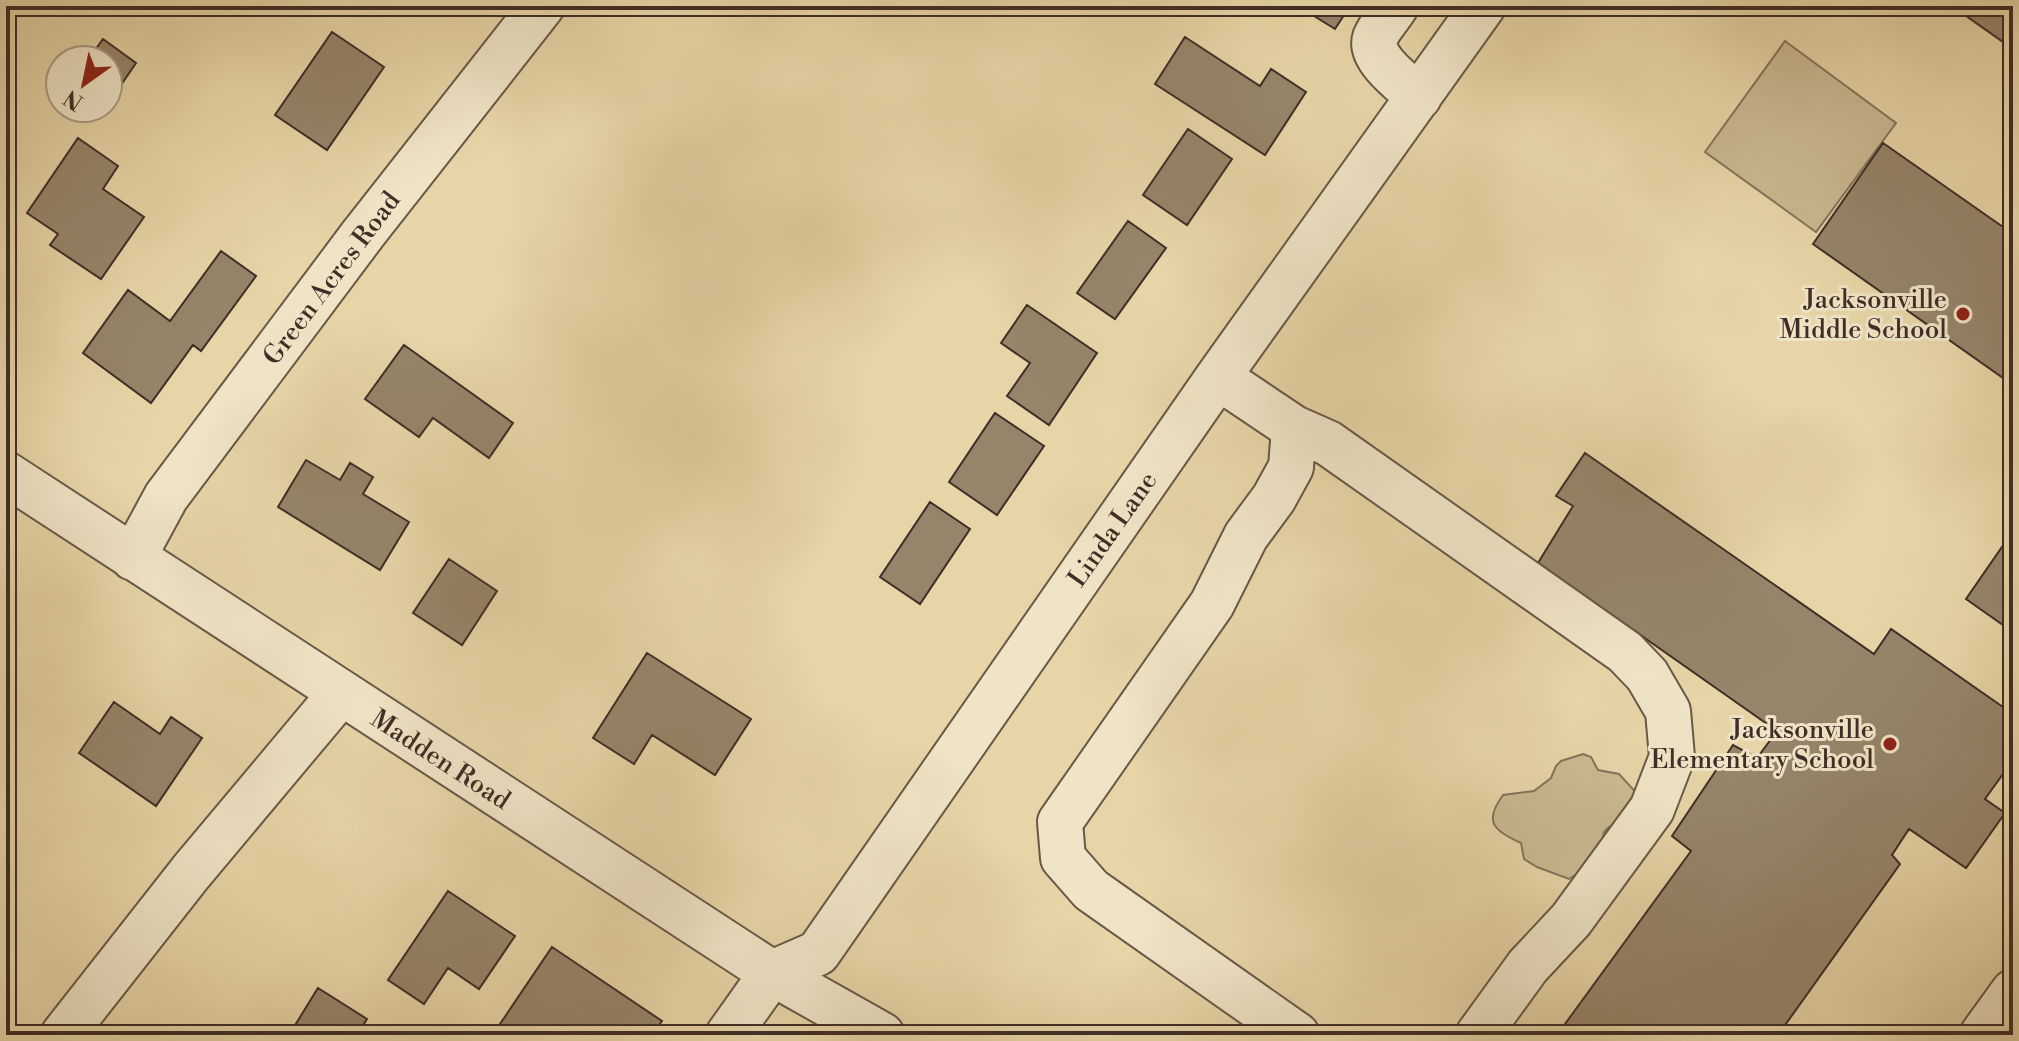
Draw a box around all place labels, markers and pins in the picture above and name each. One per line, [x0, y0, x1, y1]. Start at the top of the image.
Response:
place label: Jacksonville Middle School [1779, 284, 1947, 346]
marker: Jacksonville Middle School [1954, 305, 1972, 323]
place label: Jacksonville Elementary School [1651, 714, 1874, 776]
marker: Jacksonville Elementary School [1881, 735, 1899, 753]

